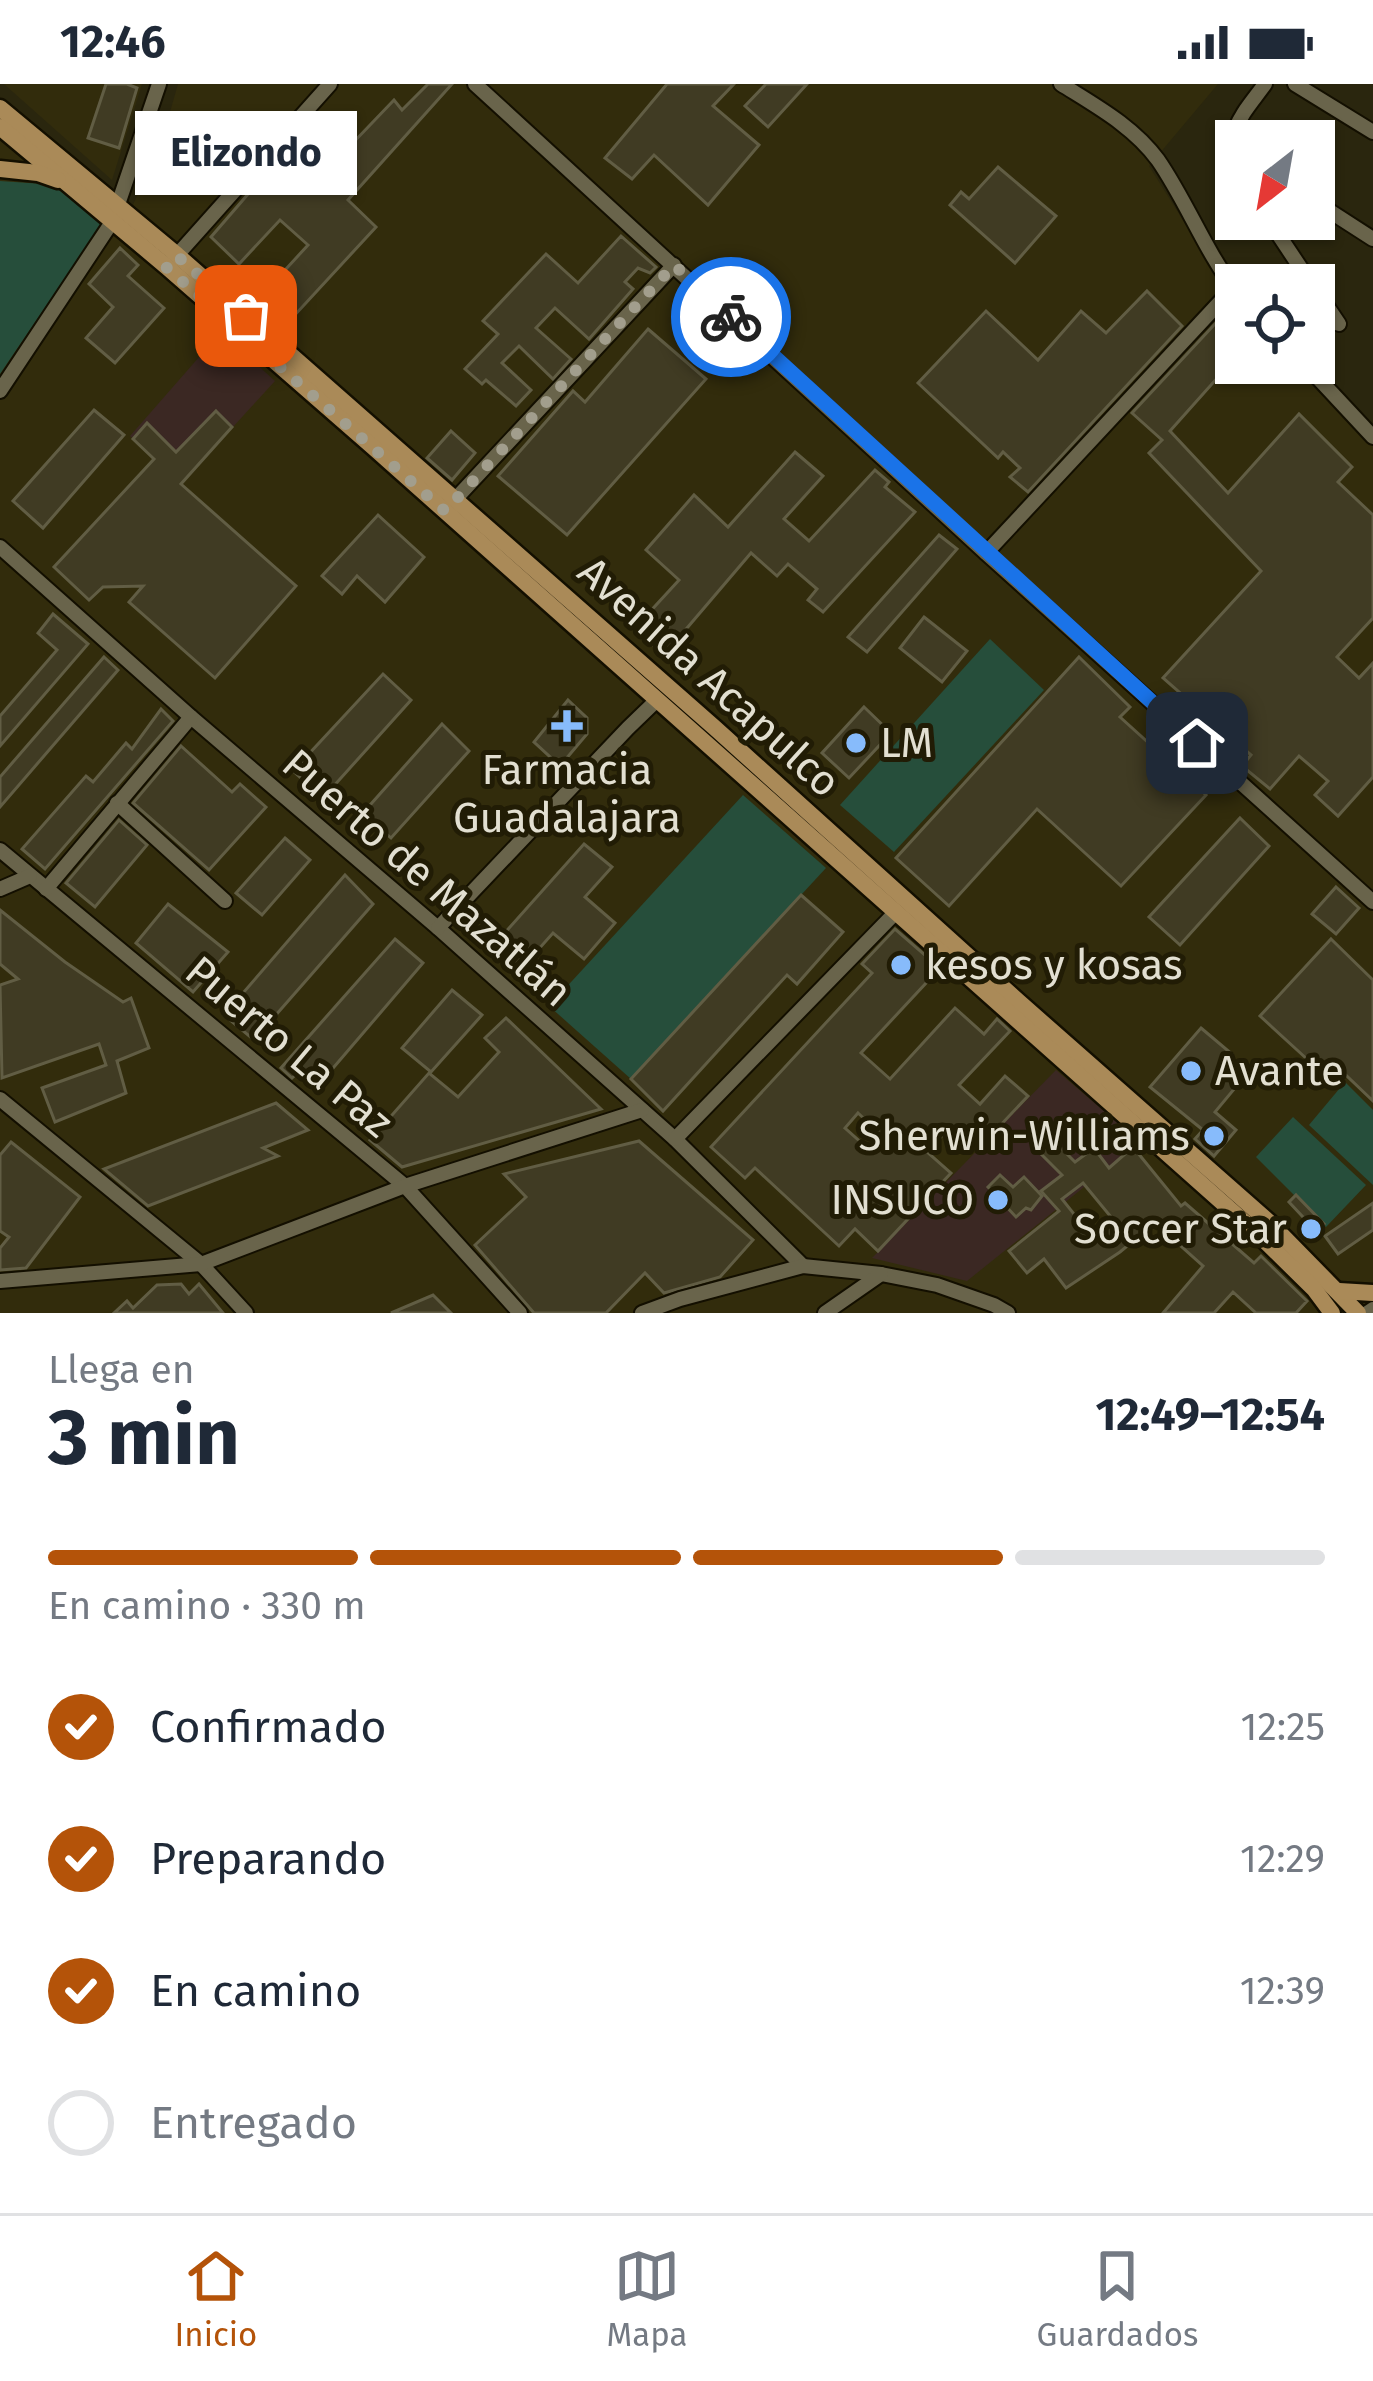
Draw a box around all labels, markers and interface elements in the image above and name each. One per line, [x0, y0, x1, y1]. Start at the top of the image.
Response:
text: 12:46 [60, 15, 166, 69]
callout: Elizondo [135, 112, 357, 196]
north arrow [1215, 120, 1335, 240]
map controls [1215, 120, 1335, 384]
text: Elizondo [170, 130, 322, 176]
courier [671, 257, 791, 377]
button: locate [1215, 264, 1335, 384]
pin [195, 265, 297, 367]
icon: bag [213, 283, 279, 349]
icon: bike [698, 284, 764, 350]
street label: Avenida Acapulco [568, 546, 850, 808]
pin [1146, 692, 1248, 794]
icon: home [1164, 710, 1230, 776]
marker: Farmacia Guadalajara [554, 713, 580, 739]
place label: LM [880, 718, 933, 768]
marker: LM [843, 730, 869, 756]
street label: Puerto de Mazatlán [272, 739, 582, 1017]
place label: Farmacia Guadalajara [453, 745, 681, 843]
place label: kesos y kosas [925, 940, 1183, 990]
street label: Puerto La Paz [175, 946, 403, 1148]
marker: kesos y kosas [888, 952, 914, 978]
place label: Avante [1215, 1046, 1344, 1096]
marker: Avante [1178, 1058, 1204, 1084]
place label: Sherwin-Williams [858, 1111, 1190, 1161]
marker: Sherwin-Williams [1201, 1123, 1227, 1149]
place label: INSUCO [830, 1175, 974, 1225]
marker: INSUCO [985, 1187, 1011, 1213]
place label: Soccer Star [1074, 1204, 1287, 1254]
marker: Soccer Star [1298, 1216, 1324, 1242]
text: Llega en [48, 1347, 195, 1393]
text: 12:49–12:54 [1095, 1388, 1325, 1442]
text: 3 min [48, 1391, 240, 1485]
text: En camino · 330 m [48, 1583, 366, 1629]
icon: check [48, 1694, 114, 1760]
text: Confirmado [150, 1700, 386, 1754]
text: 12:25 [1241, 1704, 1325, 1750]
icon: check [48, 1826, 114, 1892]
text: Preparando [150, 1832, 386, 1886]
text: 12:29 [1240, 1836, 1325, 1882]
icon: check [48, 1958, 114, 2024]
text: En camino [150, 1964, 361, 2018]
text: 12:39 [1240, 1968, 1325, 2014]
text: Entregado [150, 2096, 357, 2150]
tab: Inicio [175, 2243, 257, 2355]
tab: Mapa [607, 2243, 687, 2355]
tab: Guardados [1037, 2243, 1198, 2355]

